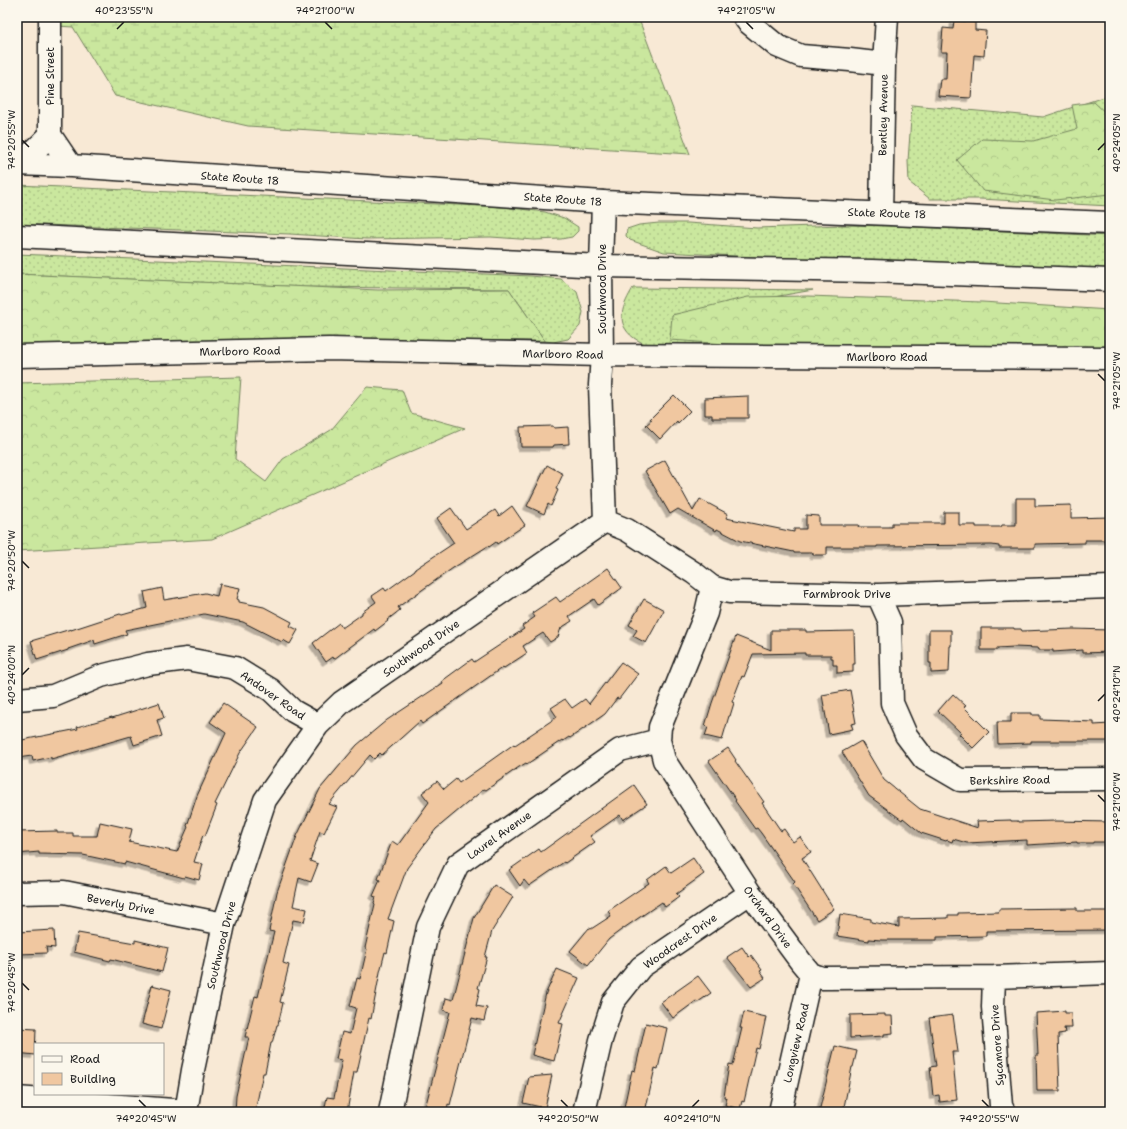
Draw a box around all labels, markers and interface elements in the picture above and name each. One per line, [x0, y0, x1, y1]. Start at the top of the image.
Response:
text: 40°23'55"N [95, 4, 153, 17]
text: 74°21'00"W [295, 4, 355, 17]
text: 74°21'05"W [717, 4, 776, 17]
street label: Pine Street [43, 47, 58, 105]
street label: Bentley Avenue [875, 74, 892, 156]
text: 74°20'55"W [5, 109, 18, 170]
text: 40°24'05"N [1110, 113, 1123, 173]
street label: State Route 18 [200, 168, 280, 189]
street label: State Route 18 [523, 189, 603, 210]
street label: State Route 18 [847, 205, 927, 222]
street label: Southwood Drive [595, 244, 610, 334]
street label: Marlboro Road [199, 343, 281, 360]
street label: Marlboro Road [522, 346, 604, 363]
street label: Marlboro Road [846, 350, 928, 365]
text: 74°21'05"W [1110, 351, 1123, 410]
text: 74°20'50"W [5, 530, 18, 592]
street label: Farmbrook Drive [803, 587, 891, 602]
street label: Southwood Drive [380, 616, 463, 681]
text: 40°24'00"N [5, 645, 18, 705]
text: 40°24'10"N [1110, 665, 1123, 723]
street label: Andover Road [237, 667, 308, 723]
street label: Berkshire Road [970, 772, 1050, 789]
text: 74°21'00"W [1110, 772, 1123, 832]
street label: Laurel Avenue [464, 808, 534, 863]
street label: Orchard Drive [740, 883, 795, 952]
street label: Beverly Drive [86, 891, 156, 918]
street label: Southwood Drive [203, 899, 240, 991]
street label: Woodcrest Drive [640, 910, 720, 973]
text: 74°20'45"W [5, 952, 18, 1014]
street label: Longview Road [780, 1002, 813, 1084]
street label: Sycamore Drive [987, 1004, 1008, 1086]
legend [34, 1043, 164, 1095]
text: Road [70, 1051, 101, 1067]
text: Building [70, 1071, 116, 1087]
text: 74°20'45"W [115, 1112, 177, 1125]
text: 74°20'50"W [537, 1112, 599, 1125]
text: 40°24'10"N [663, 1112, 721, 1125]
text: 74°20'55"W [959, 1112, 1020, 1125]

